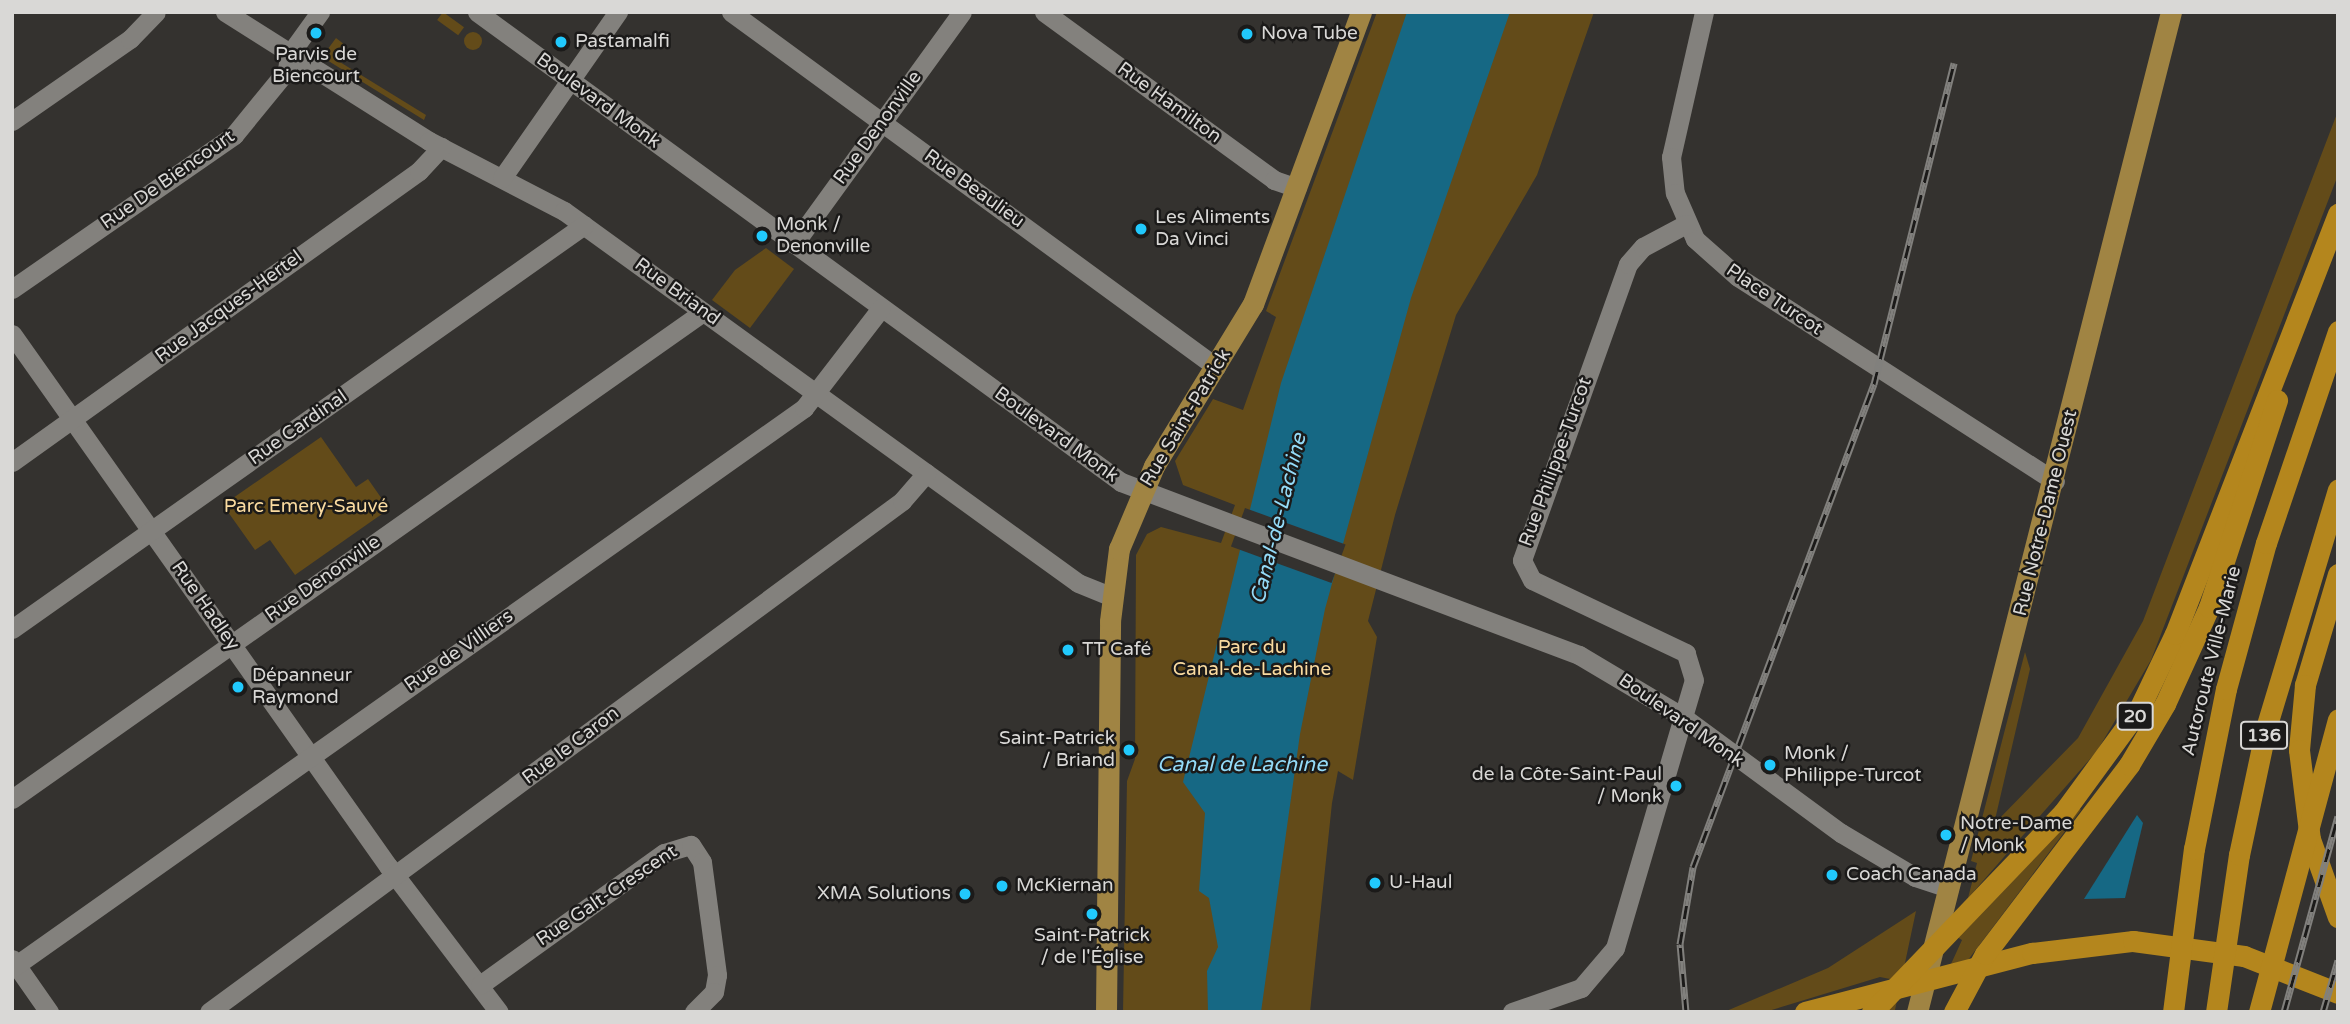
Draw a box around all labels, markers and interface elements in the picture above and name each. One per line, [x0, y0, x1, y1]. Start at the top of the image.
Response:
place label: Nova Tube [1261, 23, 1358, 45]
marker: Parvis de Biencourt [308, 25, 324, 41]
marker: Nova Tube [1239, 26, 1255, 42]
place label: Pastamalfi [575, 31, 670, 53]
marker: Pastamalfi [553, 34, 569, 50]
place label: Parvis de Biencourt [272, 44, 360, 88]
street label: Boulevard Monk [532, 48, 664, 154]
street label: Rue Hamilton [1113, 58, 1225, 148]
street label: Rue Denonville [829, 67, 927, 189]
street label: Rue De Biencourt [97, 125, 239, 235]
street label: Rue Beaulieu [919, 145, 1029, 233]
place label: Les Aliments Da Vinci [1155, 207, 1270, 251]
place label: Monk / Denonville [776, 214, 870, 258]
marker: Les Aliments Da Vinci [1133, 221, 1149, 237]
marker: Monk / Denonville [754, 228, 770, 244]
street label: Rue Jacques-Hertel [151, 246, 307, 368]
street label: Rue Briand [630, 253, 724, 331]
street label: Place Turcot [1721, 259, 1827, 341]
street label: Rue Saint-Patrick [1136, 345, 1236, 491]
street label: Rue Philippe-Turcot [1515, 374, 1597, 550]
street label: Boulevard Monk [990, 382, 1122, 488]
street label: Rue Cardinal [244, 386, 352, 470]
street label: Rue Notre-Dame Ouest [2009, 407, 2083, 619]
water label: Canal-de-Lachine [1246, 431, 1312, 607]
park label: Parc Emery-Sauvé [224, 496, 388, 518]
street label: Rue Denonville [261, 531, 385, 627]
street label: Rue Hadley [166, 557, 244, 655]
street label: Autoroute Ville-Marie [2177, 564, 2247, 758]
street label: Rue de Villiers [400, 605, 518, 697]
park label: Parc du Canal-de-Lachine [1173, 637, 1331, 681]
place label: TT Café [1082, 639, 1151, 661]
marker: TT Café [1060, 642, 1076, 658]
place label: Dépanneur Raymond [252, 665, 352, 709]
street label: Boulevard Monk [1614, 669, 1748, 773]
marker: Dépanneur Raymond [230, 679, 246, 695]
street label: Rue le Caron [518, 702, 624, 790]
road number: 20 [2116, 702, 2154, 730]
road number: 136 [2240, 720, 2288, 750]
place label: Saint-Patrick / Briand [999, 728, 1115, 772]
marker: Saint-Patrick / Briand [1121, 742, 1137, 758]
place label: Monk / Philippe-Turcot [1784, 743, 1921, 787]
water label: Canal de Lachine [1157, 752, 1327, 778]
marker: Monk / Philippe-Turcot [1762, 757, 1778, 773]
place label: de la Côte-Saint-Paul / Monk [1472, 764, 1662, 808]
marker: de la Côte-Saint-Paul / Monk [1668, 778, 1684, 794]
place label: Notre-Dame / Monk [1960, 813, 2072, 857]
marker: Notre-Dame / Monk [1938, 827, 1954, 843]
street label: Rue Galt-Crescent [532, 840, 682, 952]
place label: Coach Canada [1846, 864, 1977, 886]
marker: Coach Canada [1824, 867, 1840, 883]
place label: U-Haul [1389, 872, 1452, 894]
place label: McKiernan [1016, 875, 1114, 897]
marker: U-Haul [1367, 875, 1383, 891]
marker: McKiernan [994, 878, 1010, 894]
place label: XMA Solutions [817, 883, 951, 905]
marker: XMA Solutions [957, 886, 973, 902]
marker: Saint-Patrick / de l'Église [1084, 906, 1100, 922]
place label: Saint-Patrick / de l'Église [1034, 925, 1150, 969]

